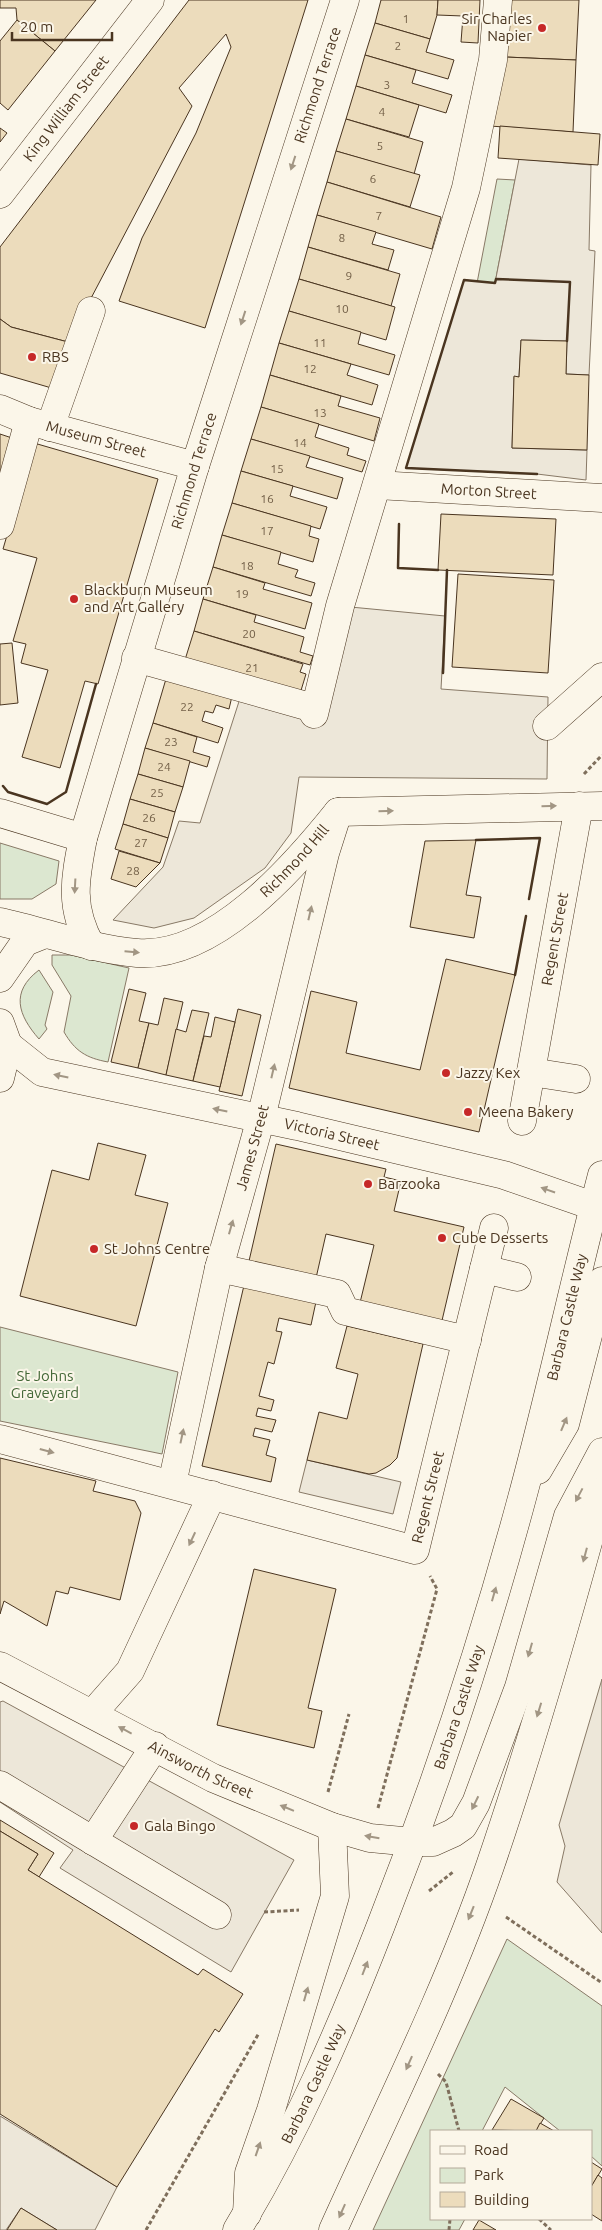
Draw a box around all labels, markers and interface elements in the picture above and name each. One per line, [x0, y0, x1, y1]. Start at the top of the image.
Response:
scale bar [12, 10, 112, 42]
place label: Sir Charles Napier [461, 10, 532, 44]
house number: 1 [403, 12, 409, 25]
text: 20 m [20, 18, 53, 35]
marker: Sir Charles Napier [536, 22, 548, 34]
street label: Richmond Terrace [290, 25, 344, 145]
house number: 2 [395, 39, 401, 52]
street label: King William Street [19, 52, 112, 165]
house number: 3 [384, 78, 390, 91]
house number: 4 [379, 105, 386, 118]
house number: 5 [377, 139, 383, 152]
one-way arrow [289, 156, 297, 171]
house number: 6 [370, 172, 377, 185]
house number: 7 [376, 209, 382, 222]
house number: 8 [339, 231, 346, 244]
house number: 9 [346, 269, 352, 282]
house number: 10 [335, 302, 349, 315]
one-way arrow [239, 310, 246, 325]
house number: 11 [313, 336, 327, 349]
place label: RBS [42, 348, 69, 365]
marker: RBS [26, 351, 38, 363]
house number: 12 [303, 362, 317, 375]
house number: 13 [313, 406, 327, 419]
street label: Richmond Terrace [168, 410, 220, 531]
street label: Museum Street [44, 417, 148, 460]
house number: 14 [293, 436, 307, 449]
house number: 15 [270, 462, 284, 475]
street label: Morton Street [440, 480, 537, 502]
house number: 16 [260, 492, 274, 505]
house number: 17 [260, 524, 274, 537]
house number: 18 [240, 559, 254, 572]
place label: Blackburn Museum and Art Gallery [84, 581, 213, 615]
house number: 19 [235, 587, 249, 600]
marker: Blackburn Museum and Art Gallery [68, 593, 80, 605]
house number: 20 [242, 627, 256, 640]
house number: 21 [245, 661, 259, 674]
house number: 22 [180, 700, 194, 713]
house number: 23 [164, 735, 178, 748]
house number: 24 [157, 760, 171, 773]
house number: 25 [150, 786, 164, 799]
one-way arrow [541, 802, 557, 810]
one-way arrow [379, 807, 395, 815]
house number: 26 [142, 811, 156, 824]
street label: Richmond Hill [256, 821, 332, 901]
house number: 27 [134, 836, 148, 849]
house number: 28 [126, 864, 140, 877]
one-way arrow [71, 878, 79, 894]
street label: Regent Street [538, 891, 571, 987]
one-way arrow [306, 905, 314, 920]
one-way arrow [125, 949, 141, 957]
one-way arrow [269, 1063, 277, 1078]
place label: Jazzy Kex [456, 1064, 521, 1081]
marker: Jazzy Kex [440, 1067, 452, 1079]
one-way arrow [54, 1072, 69, 1080]
street label: James Street [232, 1103, 272, 1192]
place label: Meena Bakery [478, 1103, 573, 1120]
one-way arrow [212, 1105, 228, 1113]
marker: Meena Bakery [462, 1106, 474, 1118]
street label: Victoria Street [283, 1115, 382, 1153]
place label: Barzooka [378, 1175, 441, 1192]
marker: Barzooka [362, 1178, 374, 1190]
one-way arrow [540, 1186, 555, 1194]
one-way arrow [227, 1219, 235, 1234]
place label: Cube Desserts [452, 1229, 548, 1246]
marker: Cube Desserts [436, 1232, 448, 1244]
place label: St Johns Centre [104, 1240, 210, 1257]
marker: St Johns Centre [88, 1243, 100, 1255]
street label: Barbara Castle Way [543, 1252, 590, 1382]
park label: St Johns Graveyard [11, 1367, 79, 1401]
one-way arrow [559, 1417, 568, 1432]
one-way arrow [178, 1429, 186, 1444]
one-way arrow [40, 1448, 55, 1456]
street label: Regent Street [408, 1449, 447, 1545]
one-way arrow [575, 1488, 583, 1503]
one-way arrow [187, 1532, 195, 1546]
one-way arrow [580, 1547, 588, 1562]
one-way arrow [491, 1586, 499, 1601]
one-way arrow [526, 1642, 534, 1657]
street label: Barbara Castle Way [430, 1643, 487, 1772]
one-way arrow [534, 1703, 542, 1718]
one-way arrow [118, 1726, 132, 1734]
street label: Ainsworth Street [146, 1737, 256, 1802]
one-way arrow [471, 1796, 479, 1810]
one-way arrow [279, 1804, 294, 1812]
place label: Gala Bingo [144, 1817, 216, 1834]
marker: Gala Bingo [128, 1820, 140, 1832]
one-way arrow [363, 1833, 379, 1841]
one-way arrow [467, 1906, 475, 1921]
one-way arrow [361, 1961, 369, 1976]
one-way arrow [302, 1986, 310, 2001]
street label: Barbara Castle Way [278, 2021, 348, 2146]
one-way arrow [404, 2056, 412, 2070]
legend [430, 2130, 592, 2220]
text: Road [474, 2141, 509, 2158]
one-way arrow [255, 2142, 262, 2157]
text: Park [474, 2166, 504, 2183]
text: Building [474, 2191, 529, 2208]
one-way arrow [337, 2204, 345, 2218]

